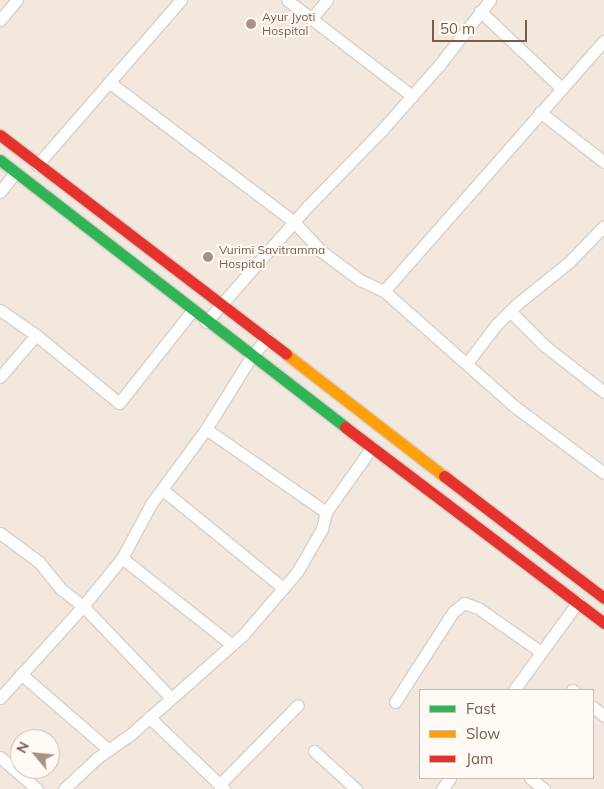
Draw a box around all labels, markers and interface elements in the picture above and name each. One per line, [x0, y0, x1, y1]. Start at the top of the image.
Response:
place label: Ayur Jyoti Hospital [262, 10, 315, 38]
scale bar [434, 10, 529, 42]
marker: Ayur Jyoti Hospital [244, 17, 258, 31]
text: 50 m [440, 19, 475, 38]
place label: Vurimi Savitramma Hospital [219, 243, 325, 271]
marker: Vurimi Savitramma Hospital [201, 250, 215, 264]
legend [419, 689, 594, 779]
text: Fast [466, 699, 496, 718]
text: Slow [466, 724, 500, 743]
north arrow [10, 729, 60, 779]
text: N [12, 739, 33, 756]
text: Jam [466, 749, 493, 768]

